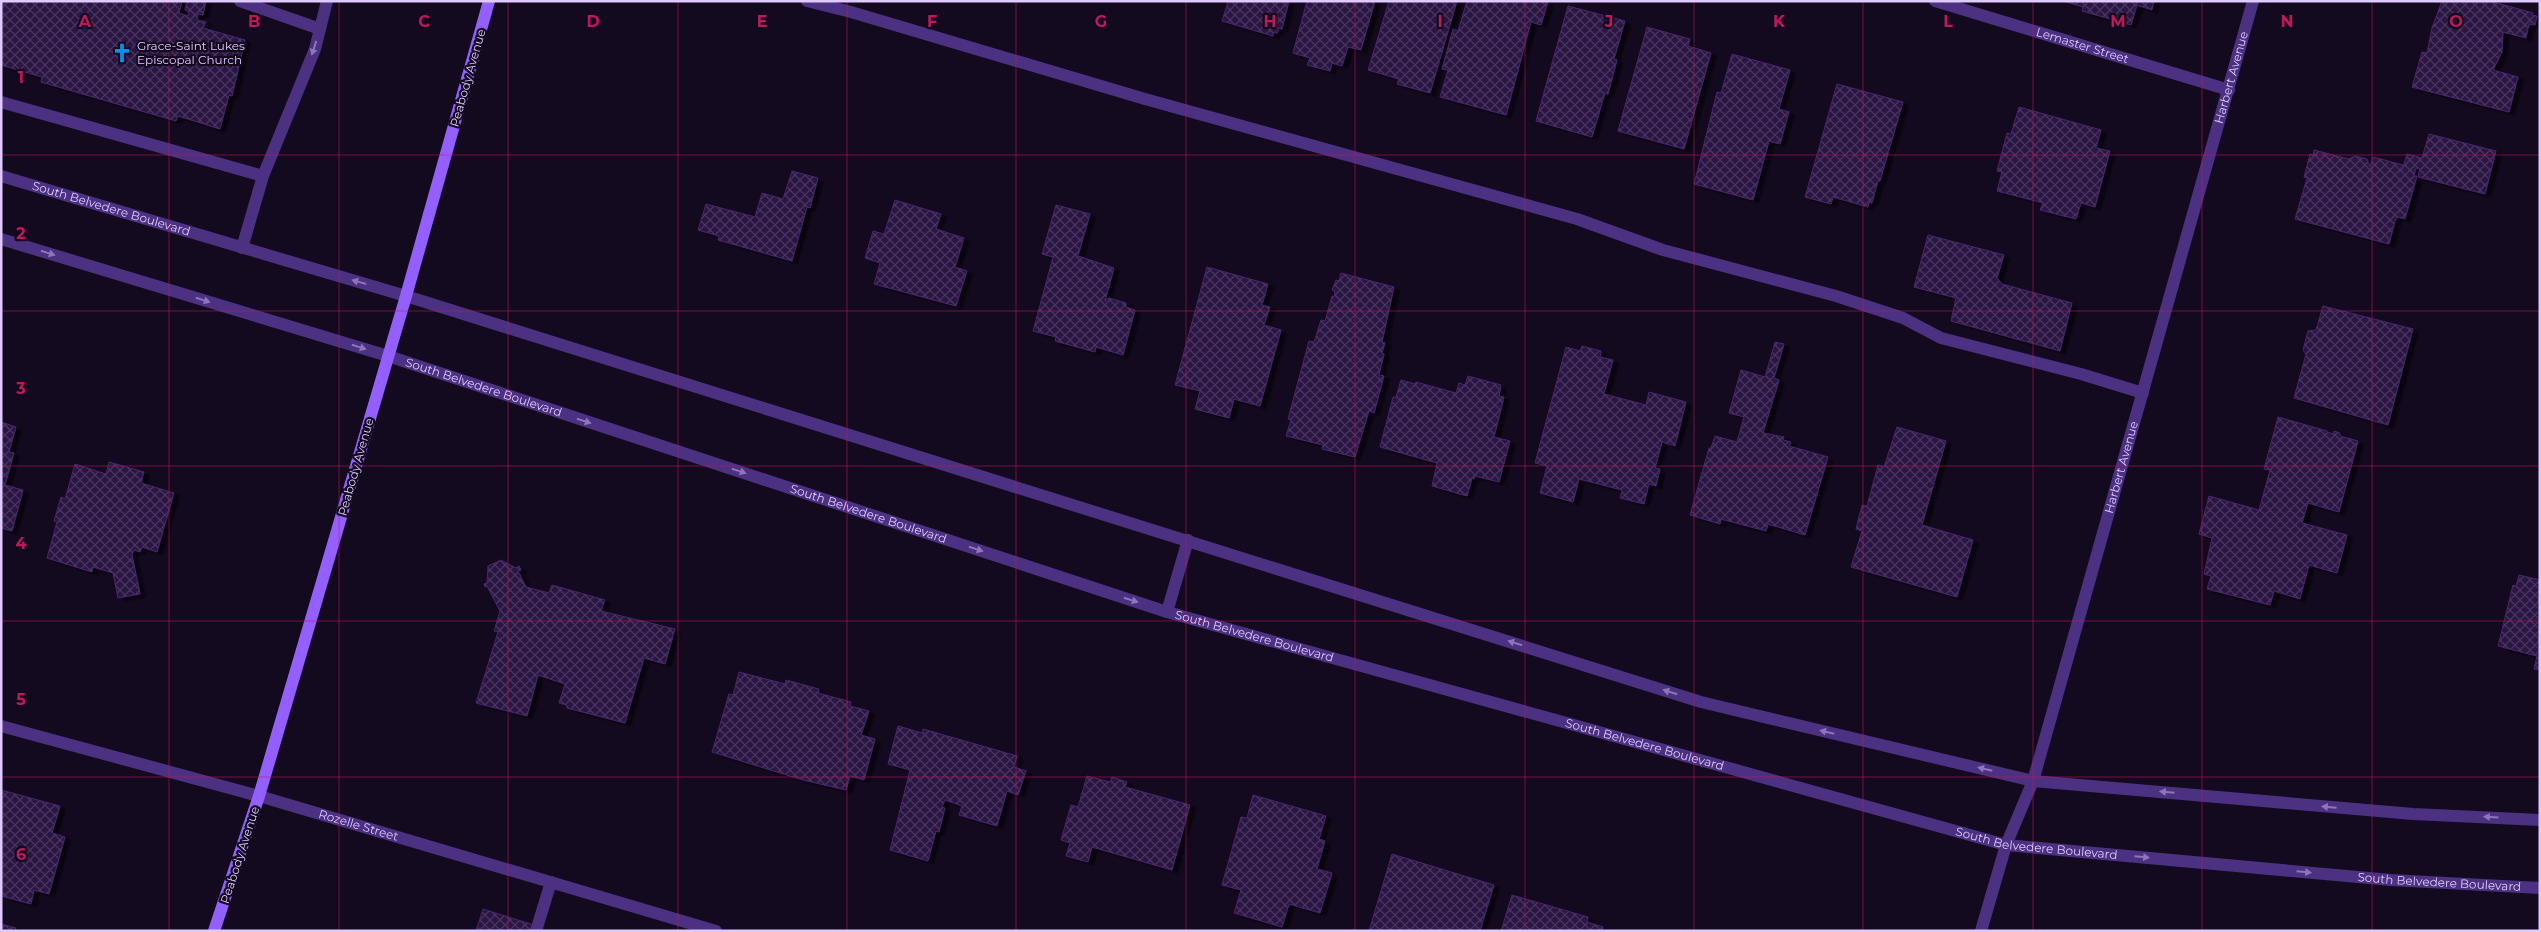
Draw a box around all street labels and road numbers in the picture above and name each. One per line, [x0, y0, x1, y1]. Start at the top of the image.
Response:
street label: Lemaster Street [2034, 24, 2131, 66]
street label: Peabody Avenue [446, 27, 489, 129]
street label: Harbert Avenue [2211, 29, 2251, 125]
street label: South Belvedere Boulevard [31, 178, 192, 239]
street label: South Belvedere Boulevard [404, 354, 564, 420]
street label: Peabody Avenue [334, 416, 377, 518]
street label: Harbert Avenue [2101, 419, 2141, 515]
street label: South Belvedere Boulevard [788, 481, 949, 546]
street label: South Belvedere Boulevard [1174, 607, 1336, 665]
street label: South Belvedere Boulevard [1564, 715, 1726, 773]
street label: Peabody Avenue [217, 804, 262, 905]
street label: Rozelle Street [317, 806, 400, 844]
street label: South Belvedere Boulevard [1954, 823, 2118, 862]
street label: South Belvedere Boulevard [2357, 869, 2522, 894]

